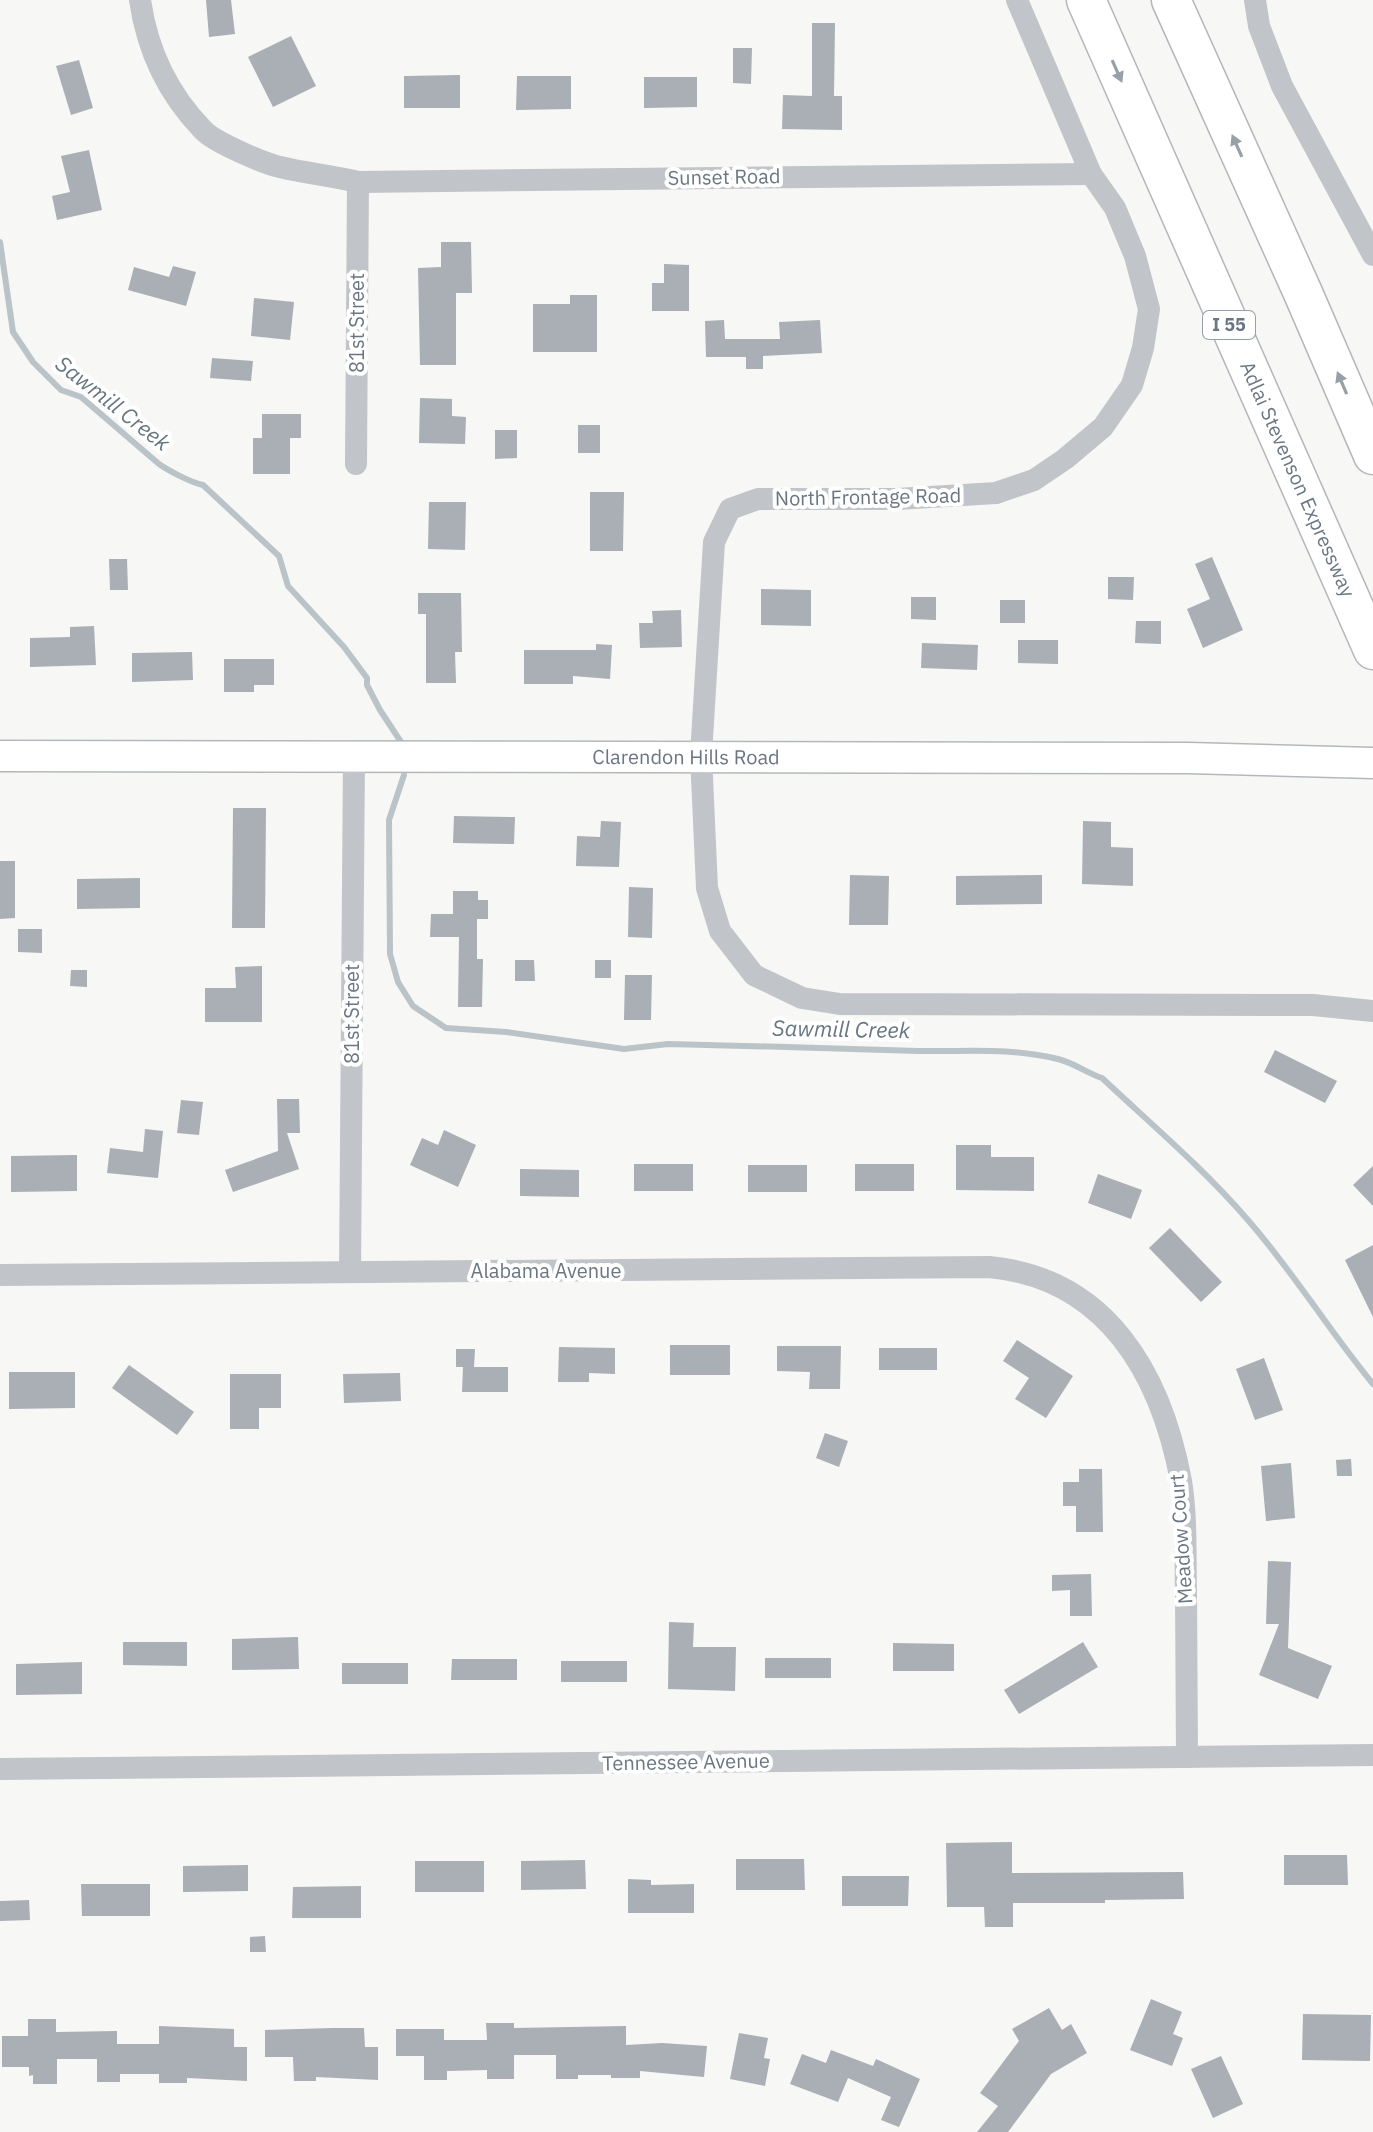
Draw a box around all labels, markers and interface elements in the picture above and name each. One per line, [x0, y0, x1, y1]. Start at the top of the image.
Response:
one-way arrow [1111, 60, 1124, 83]
one-way arrow [1230, 134, 1243, 157]
street label: Sunset Road [667, 162, 781, 191]
street label: 81st Street [343, 273, 370, 373]
road number: I 55 [1203, 311, 1255, 339]
water label: Sawmill Creek [50, 349, 177, 457]
street label: Adlai Stevenson Expressway [1234, 357, 1362, 601]
one-way arrow [1336, 371, 1349, 395]
street label: North Frontage Road [775, 481, 961, 512]
street label: Clarendon Hills Road [592, 743, 780, 770]
street label: 81st Street [338, 964, 365, 1064]
water label: Sawmill Creek [772, 1013, 911, 1044]
street label: Alabama Avenue [471, 1257, 621, 1284]
street label: Meadow Court [1162, 1473, 1199, 1605]
street label: Tennessee Avenue [602, 1747, 770, 1776]

